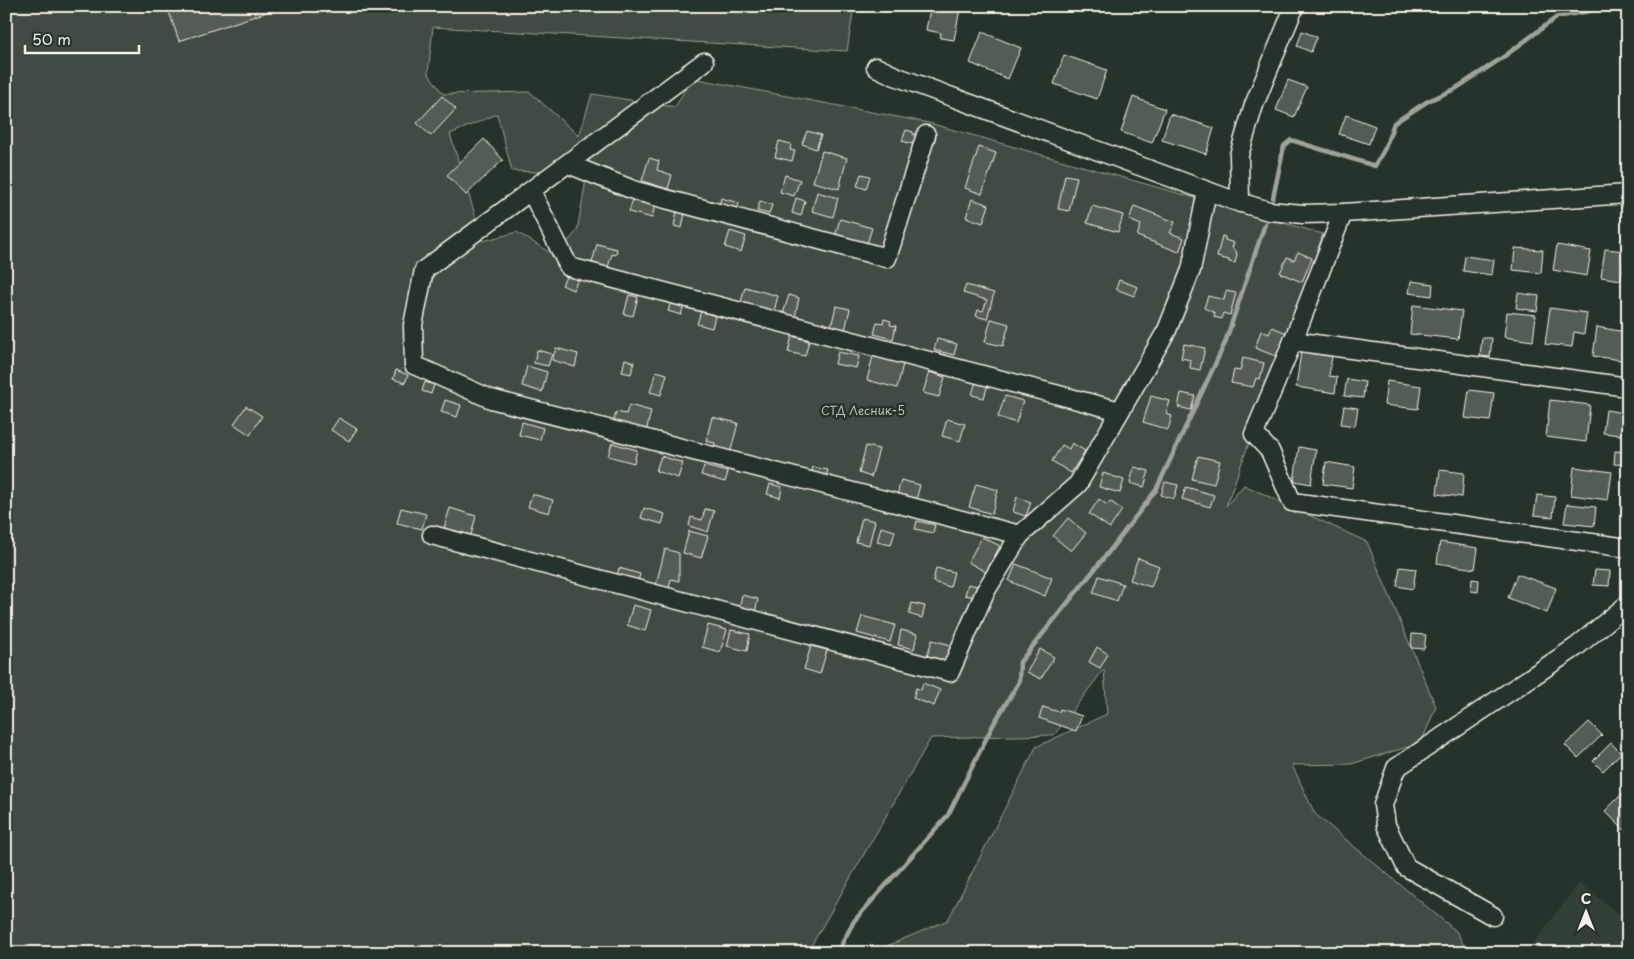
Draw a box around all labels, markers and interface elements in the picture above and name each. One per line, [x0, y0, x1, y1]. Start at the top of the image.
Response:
scale bar [25, 22, 139, 54]
text: 50 m [32, 27, 71, 50]
park label: СТД Лесник-5 [821, 401, 905, 419]
north arrow [1562, 886, 1612, 936]
text: С [1581, 888, 1591, 909]

